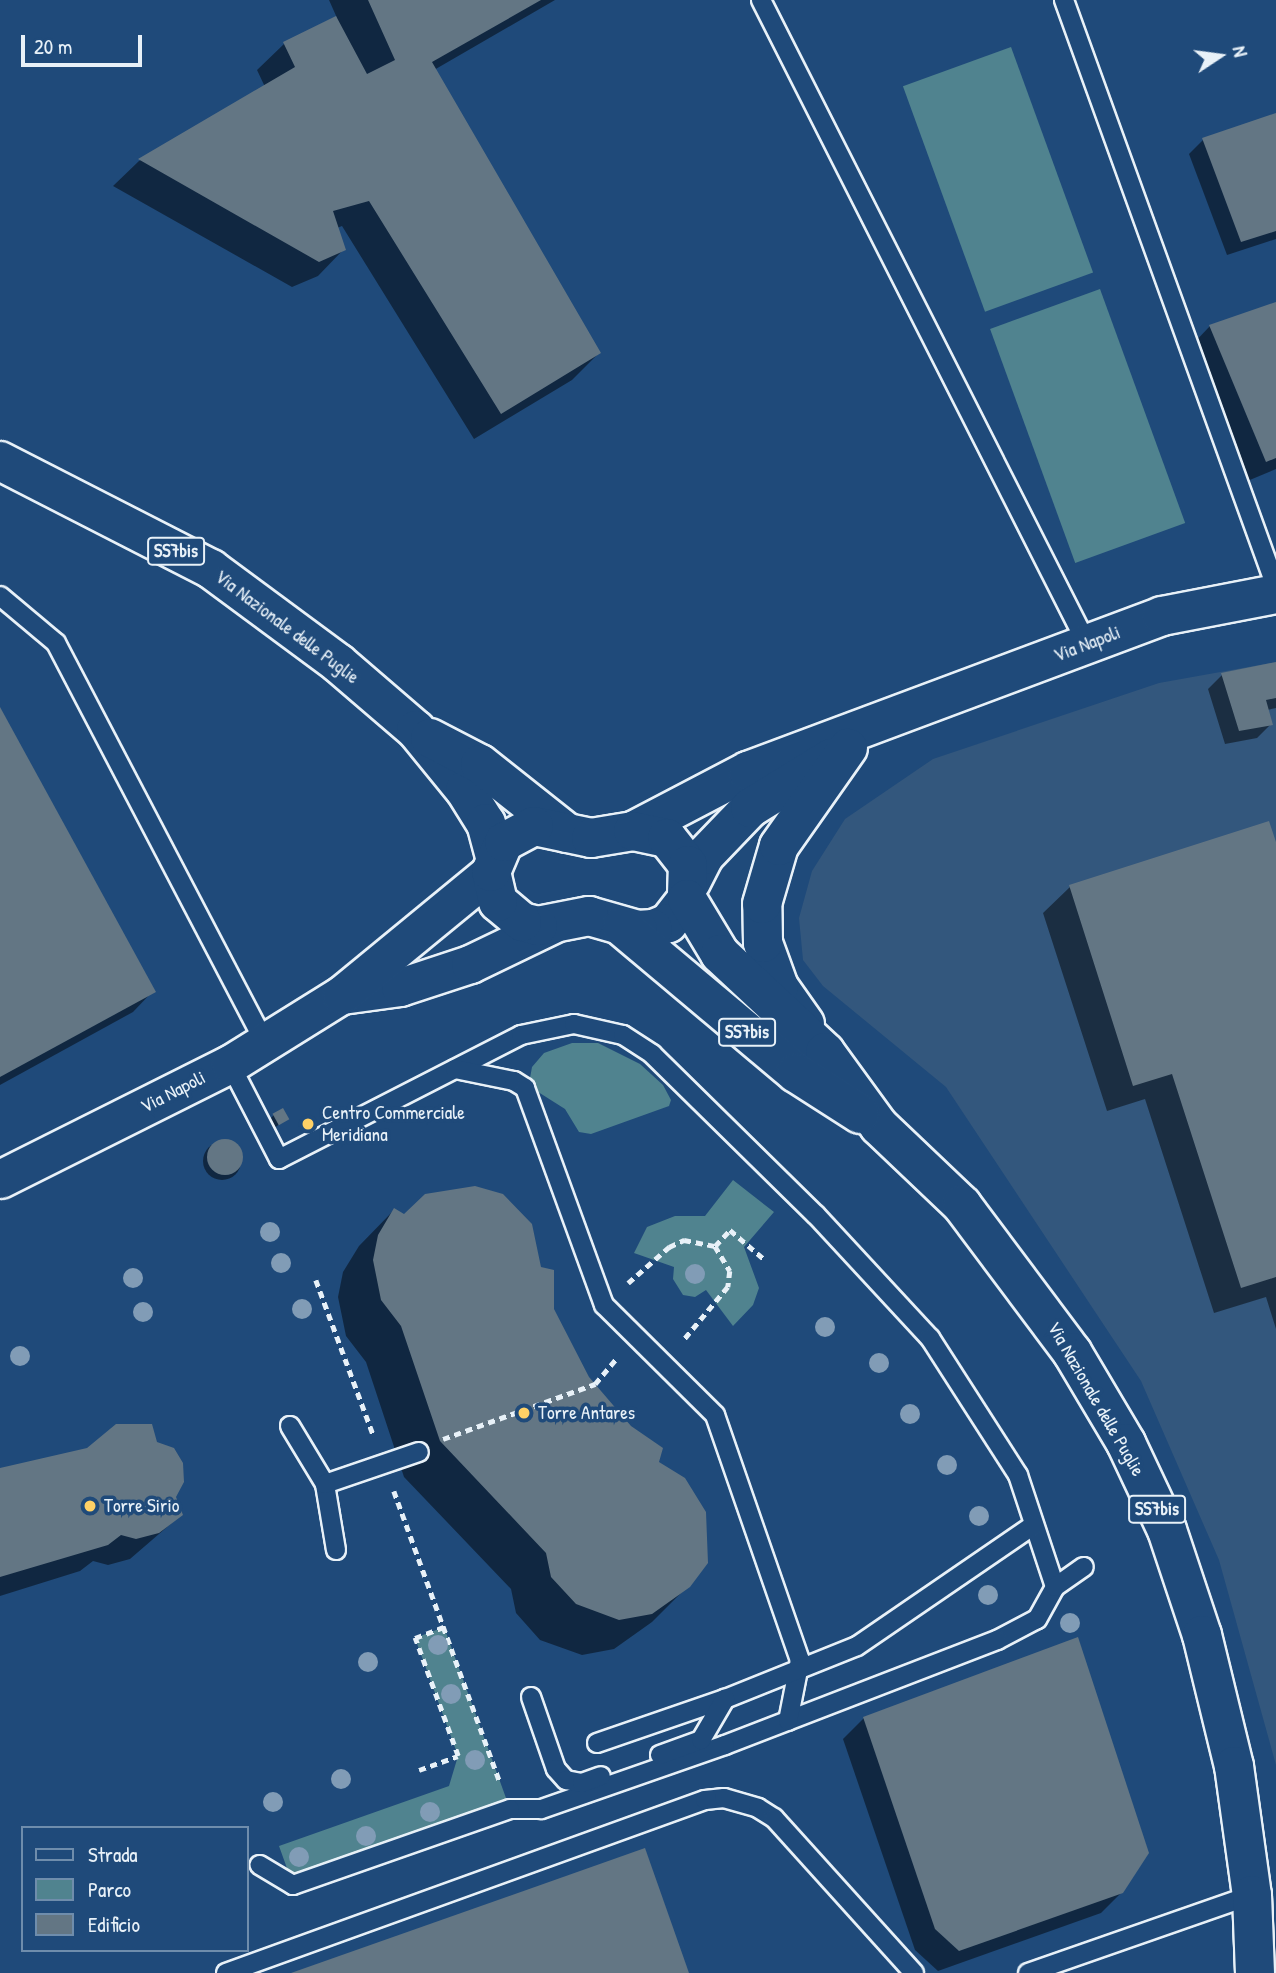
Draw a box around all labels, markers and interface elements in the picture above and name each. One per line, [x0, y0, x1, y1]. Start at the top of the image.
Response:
scale bar [24, 21, 145, 65]
north arrow [1185, 21, 1255, 91]
text: 20 m [34, 32, 72, 61]
text: N [1227, 43, 1254, 59]
road number: SS7bis [146, 536, 206, 566]
street label: Via Nazionale delle Puglie [210, 565, 364, 689]
street label: Via Napoli [1051, 621, 1123, 667]
road number: SS7bis [717, 1017, 777, 1046]
street label: Via Napoli [137, 1066, 209, 1118]
place label: Centro Commerciale Meridiana [322, 1102, 465, 1146]
marker: Centro Commerciale Meridiana [300, 1116, 316, 1132]
street label: Via Nazionale delle Puglie [1042, 1318, 1150, 1480]
place label: Torre Antares [538, 1402, 635, 1424]
marker: Torre Antares [516, 1405, 532, 1421]
road number: SS7bis [1127, 1494, 1187, 1524]
place label: Torre Sirio [104, 1495, 179, 1517]
marker: Torre Sirio [82, 1498, 98, 1514]
legend [21, 1826, 248, 1952]
text: Strada [88, 1840, 138, 1869]
text: Parco [88, 1875, 131, 1904]
text: Edificio [88, 1910, 140, 1939]

